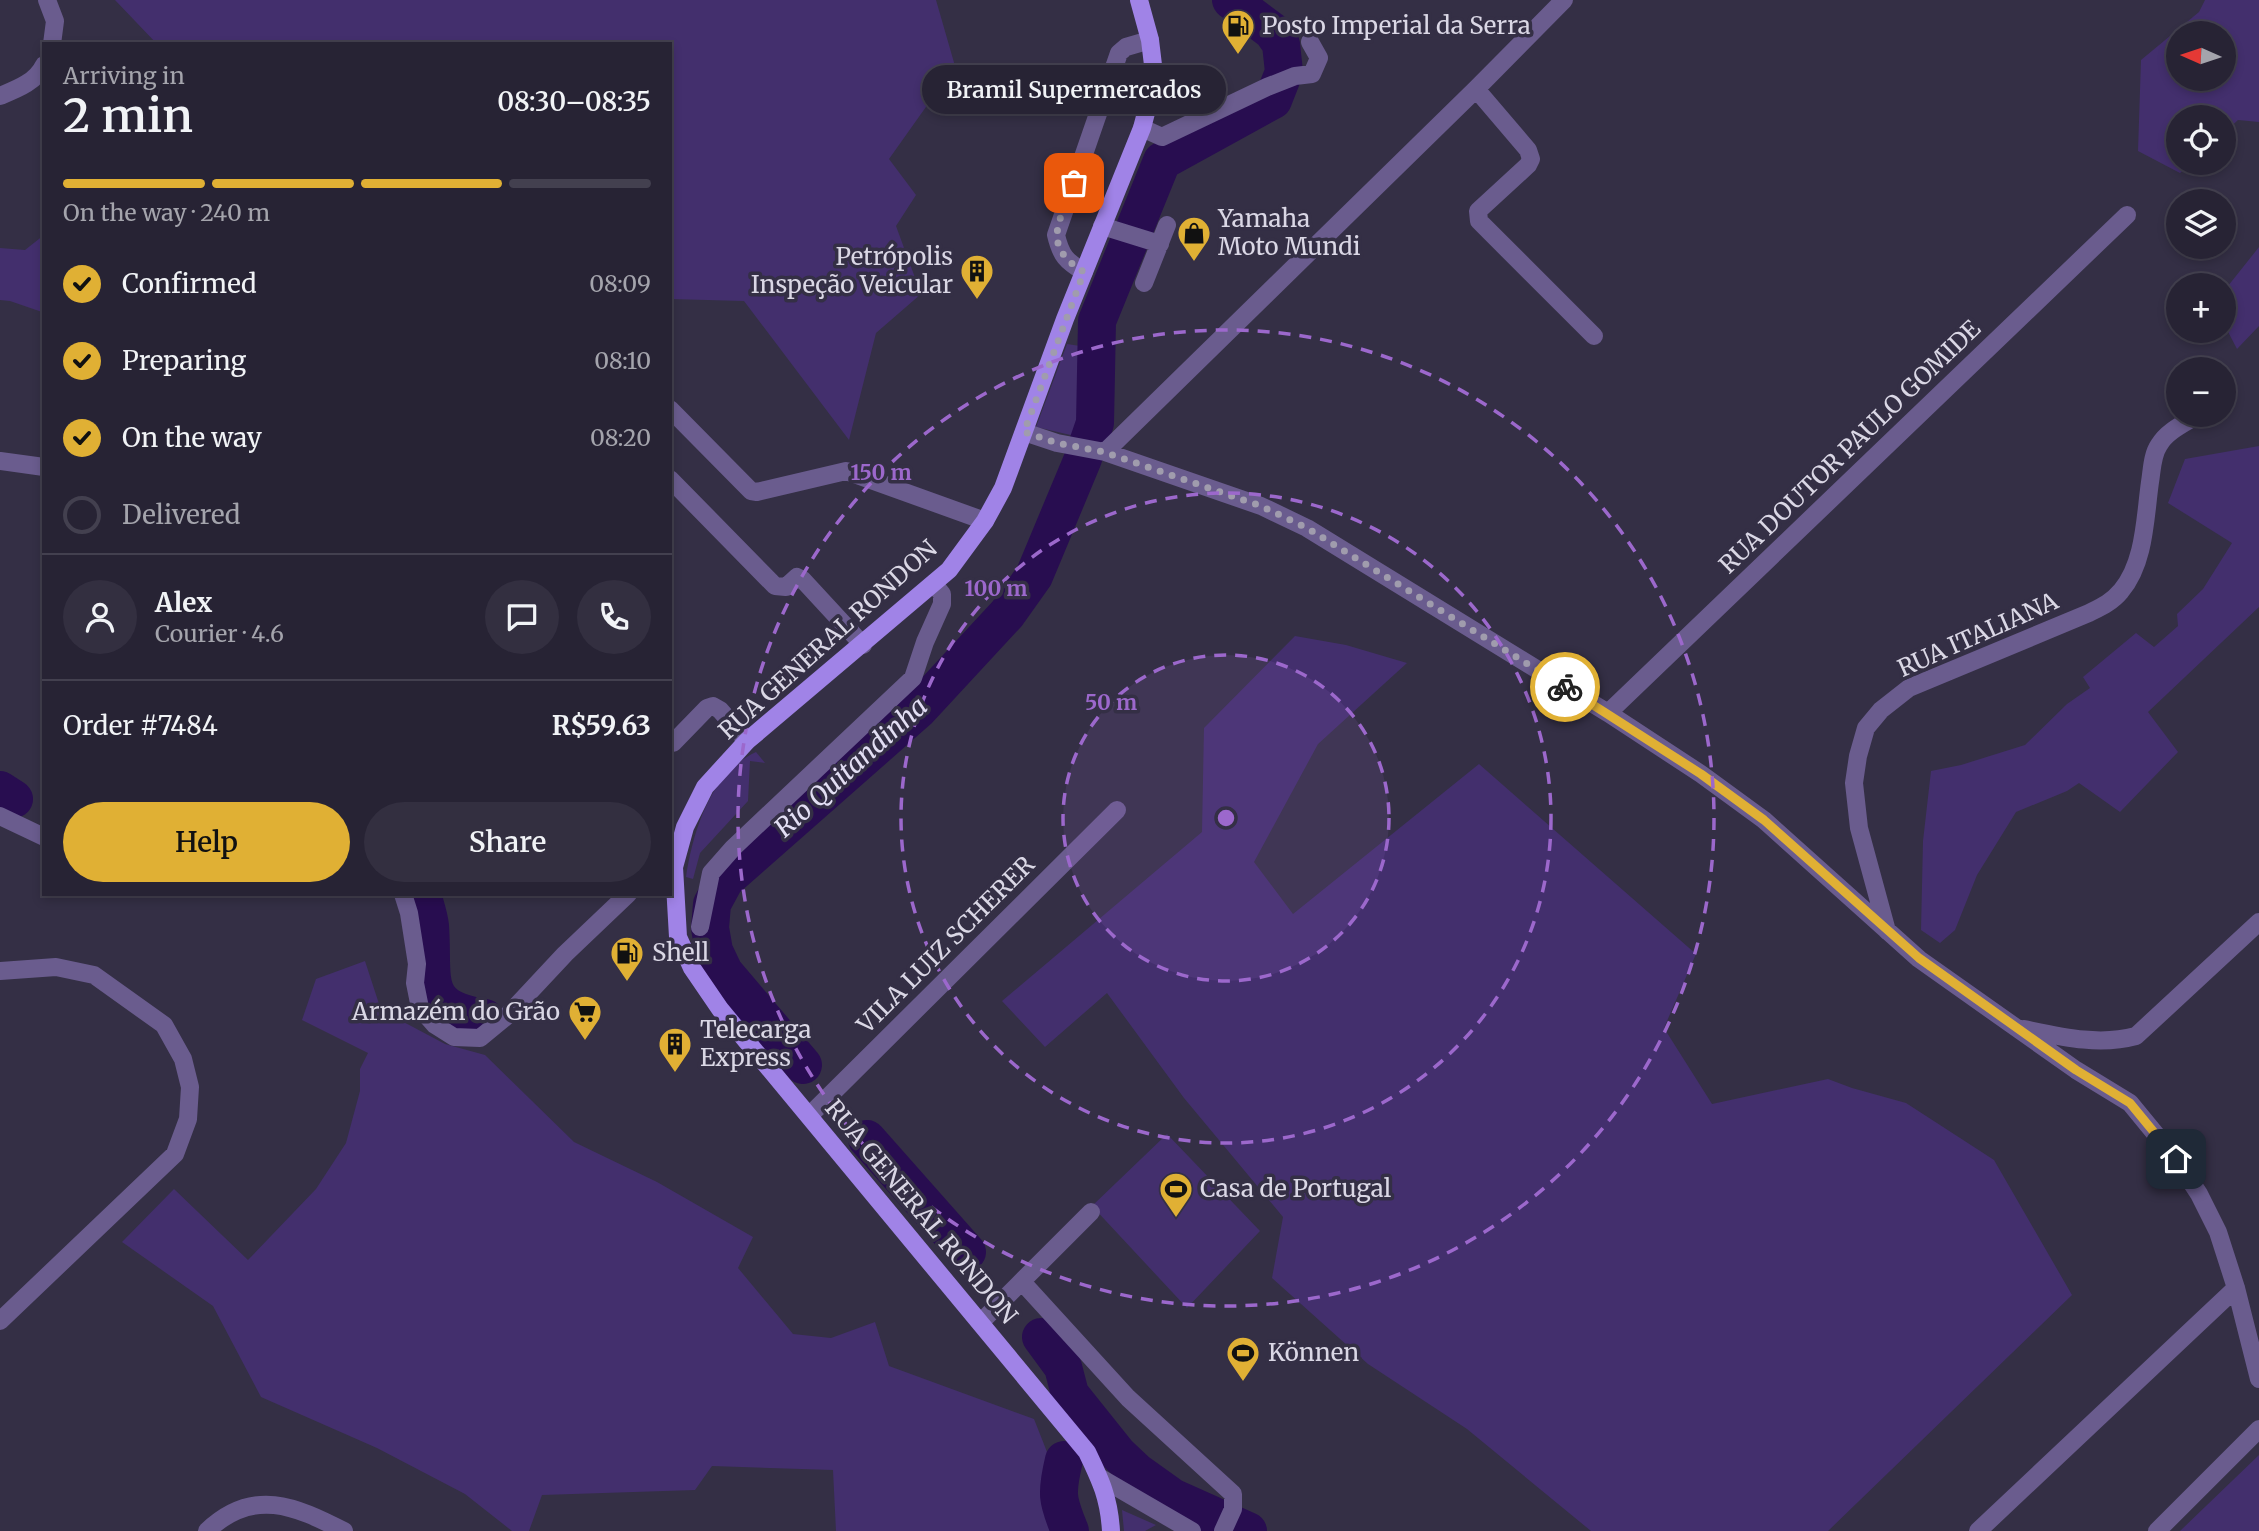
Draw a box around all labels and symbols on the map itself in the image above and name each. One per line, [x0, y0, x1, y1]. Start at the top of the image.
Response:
fuel station icon: Posto Imperial da Serra [1219, 7, 1257, 56]
place label: Posto Imperial da Serra [1262, 10, 1531, 41]
north arrow [2166, 21, 2236, 91]
callout: Bramil Supermercados [922, 64, 1226, 113]
pin [1044, 153, 1104, 213]
place label: Yamaha Moto Mundi [1217, 203, 1361, 262]
shop icon: Yamaha Moto Mundi [1175, 214, 1213, 263]
place label: Petrópolis Inspeção Veicular [751, 241, 953, 300]
building icon: Petrópolis Inspeção Veicular [958, 252, 996, 301]
street label: RUA DOUTOR PAULO GOMIDE [1712, 313, 1987, 580]
text: 150 m [850, 459, 912, 486]
street label: RUA GENERAL RONDON [712, 533, 944, 746]
text: 100 m [965, 575, 1027, 602]
street label: RUA ITALIANA [1893, 585, 2064, 684]
courier [1530, 652, 1600, 722]
water label: Rio Quitandinha [767, 689, 934, 844]
text: 50 m [1085, 689, 1137, 716]
centre of rings [1214, 806, 1238, 830]
street label: VILA LUIZ SCHERER [850, 849, 1041, 1041]
fuel station icon: Shell [608, 934, 646, 983]
place label: Shell [652, 937, 709, 968]
supermarket icon: Armazém do Grão [566, 993, 604, 1042]
place label: Armazém do Grão [351, 996, 560, 1027]
place label: Telecarga Express [700, 1014, 811, 1073]
building icon: Telecarga Express [656, 1025, 694, 1074]
street label: RUA GENERAL RONDON [818, 1093, 1025, 1331]
pin [2146, 1129, 2206, 1189]
sports icon: Casa de Portugal [1157, 1170, 1195, 1219]
place label: Casa de Portugal [1200, 1173, 1391, 1204]
sports icon: Können [1224, 1334, 1262, 1383]
place label: Können [1268, 1337, 1359, 1368]

